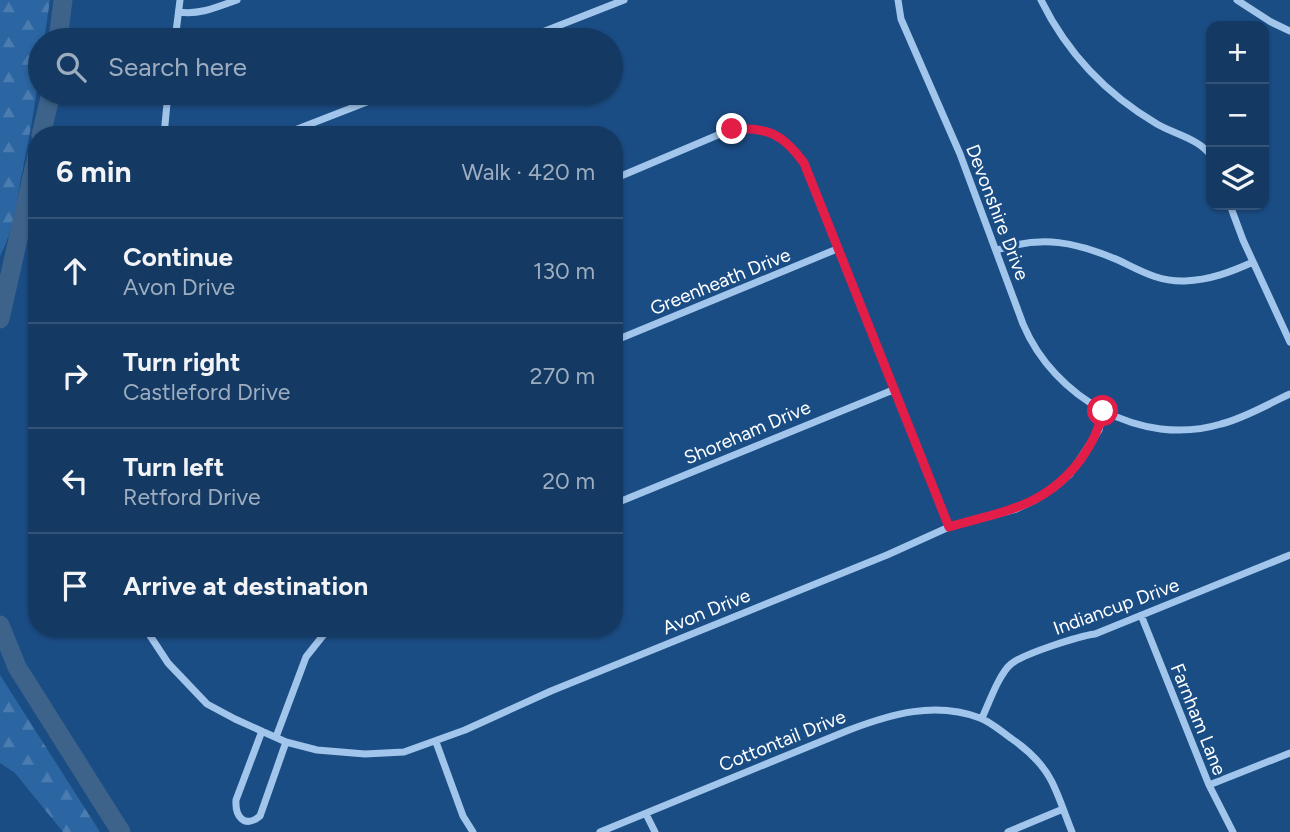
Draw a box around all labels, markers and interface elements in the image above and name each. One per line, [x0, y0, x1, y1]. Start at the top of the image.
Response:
map controls [1206, 21, 1269, 210]
button: + [1206, 21, 1269, 84]
search box [28, 28, 623, 105]
icon: search [52, 48, 90, 86]
text: Search here [108, 51, 247, 83]
button: − [1206, 84, 1269, 147]
route end [716, 113, 747, 144]
street label: Devonshire Drive [961, 141, 1034, 283]
button: layers [1206, 147, 1269, 210]
text: 6 min [56, 153, 132, 190]
text: Walk · 420 m [462, 158, 595, 186]
text: Continue [123, 241, 233, 273]
street label: Greenheath Drive [647, 243, 794, 320]
icon: ahead [56, 252, 94, 290]
text: 130 m [533, 257, 595, 285]
text: Avon Drive [123, 273, 235, 301]
text: Turn right [123, 346, 240, 378]
icon: right [56, 357, 94, 395]
text: 270 m [530, 362, 595, 390]
text: Castleford Drive [123, 378, 290, 406]
street label: Shoreham Drive [680, 395, 814, 469]
route start [1087, 395, 1118, 426]
text: Turn left [123, 451, 224, 483]
icon: left [56, 462, 94, 500]
text: 20 m [542, 467, 595, 495]
text: Retford Drive [123, 483, 261, 511]
icon: arrive [56, 567, 94, 605]
text: Arrive at destination [123, 570, 368, 602]
street label: Indiancup Drive [1050, 573, 1182, 640]
street label: Avon Drive [659, 583, 753, 639]
street label: Farnham Lane [1166, 660, 1231, 778]
street label: Cottontail Drive [715, 705, 849, 776]

